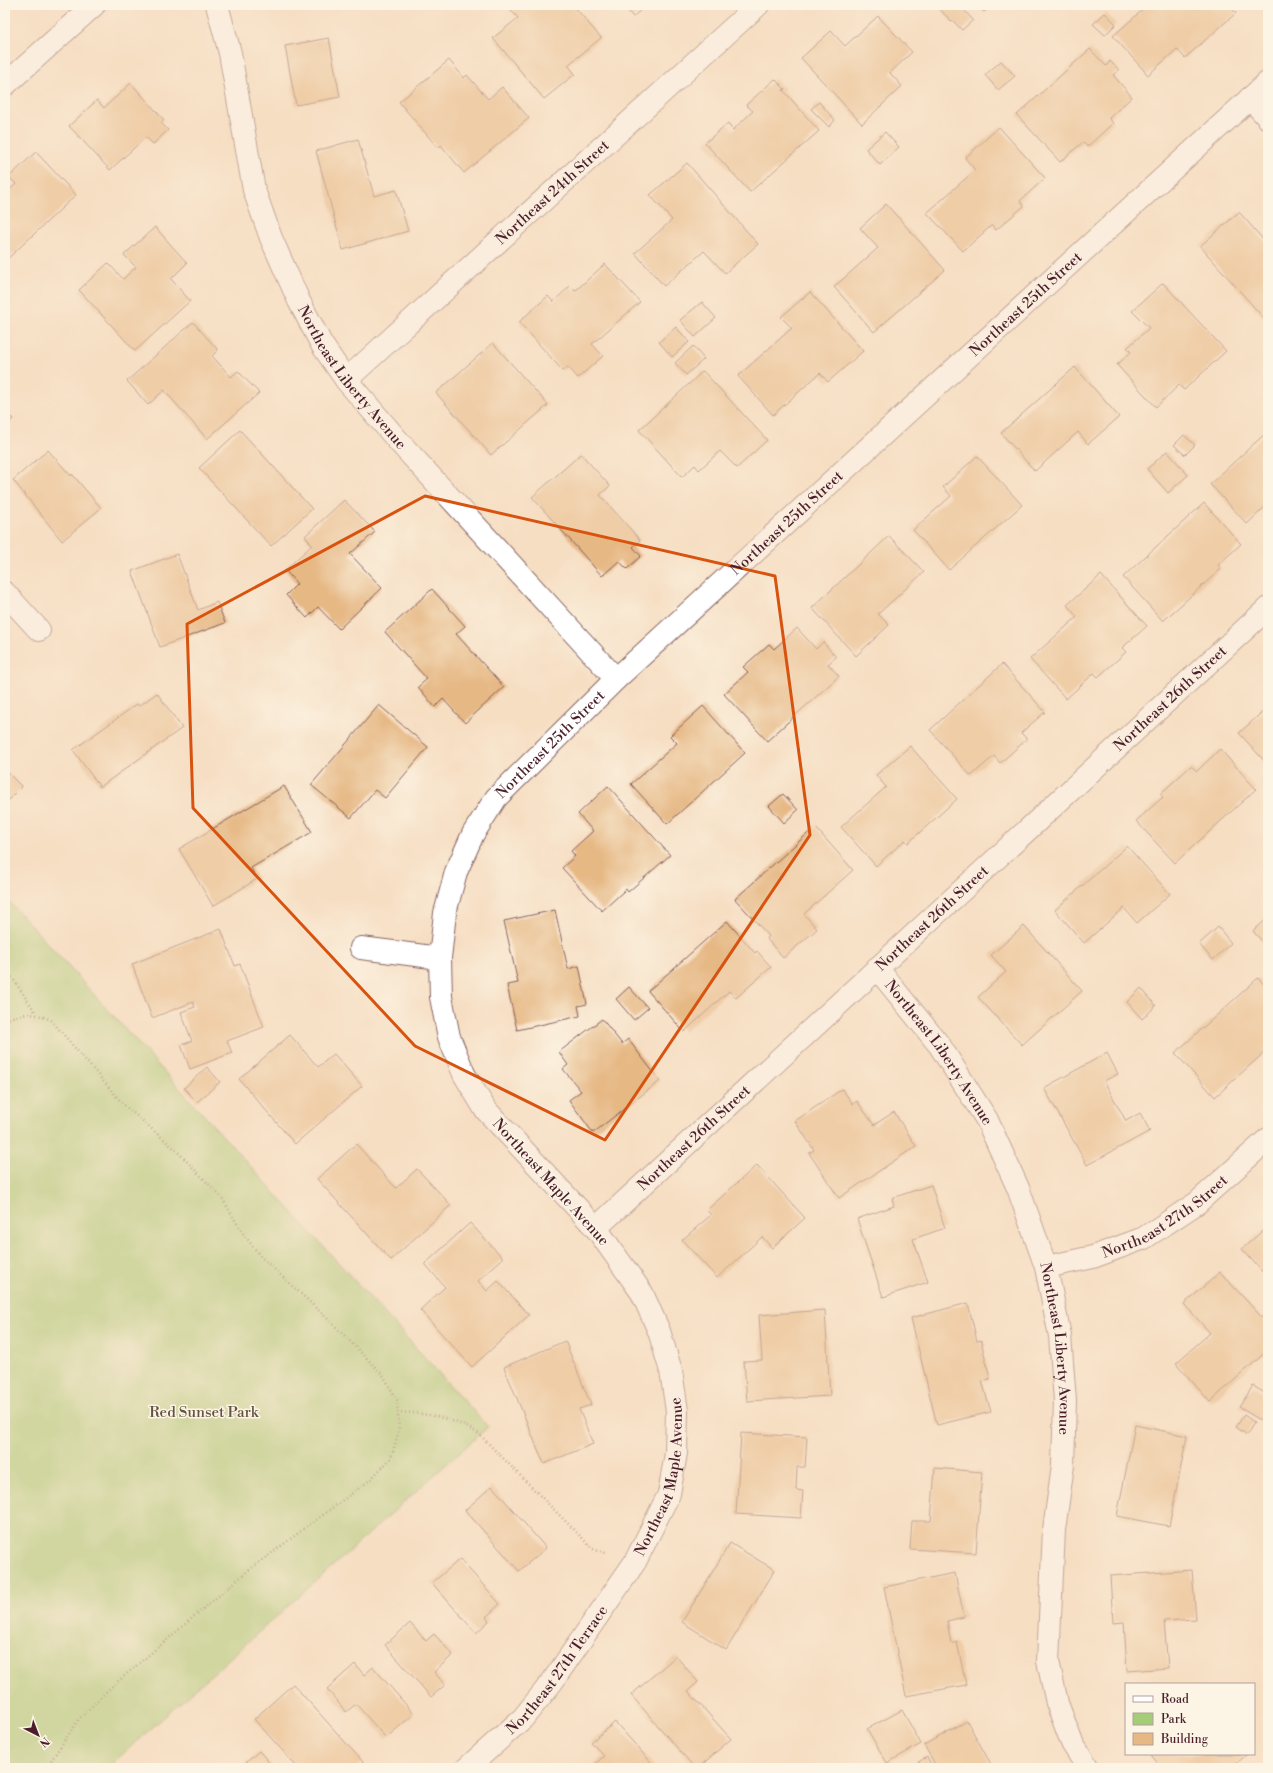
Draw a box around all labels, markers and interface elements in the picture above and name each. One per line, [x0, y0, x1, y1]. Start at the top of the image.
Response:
street label: Northeast 24th Street [492, 136, 614, 249]
street label: Northeast 25th Street [966, 247, 1087, 361]
street label: Northeast Liberty Avenue [293, 302, 410, 454]
street label: Northeast 25th Street [727, 466, 848, 580]
street label: Northeast 26th Street [1110, 641, 1231, 756]
street label: Northeast 25th Street [492, 686, 610, 803]
street label: Northeast 26th Street [872, 861, 993, 975]
street label: Northeast Liberty Avenue [880, 976, 997, 1128]
street label: Northeast 26th Street [634, 1081, 755, 1195]
street label: Northeast Maple Avenue [488, 1115, 613, 1250]
street label: Northeast 27th Street [1099, 1171, 1232, 1263]
street label: Northeast Liberty Avenue [1035, 1261, 1074, 1435]
street label: Northeast Maple Avenue [631, 1396, 687, 1559]
park label: Red Sunset Park [149, 1403, 260, 1422]
street label: Northeast 27th Terrace [502, 1602, 612, 1739]
legend [1125, 1683, 1255, 1755]
text: Road [1161, 1692, 1189, 1707]
text: Park [1161, 1712, 1187, 1727]
north arrow [18, 1715, 58, 1755]
text: Building [1160, 1732, 1209, 1747]
text: N [36, 1734, 52, 1750]

